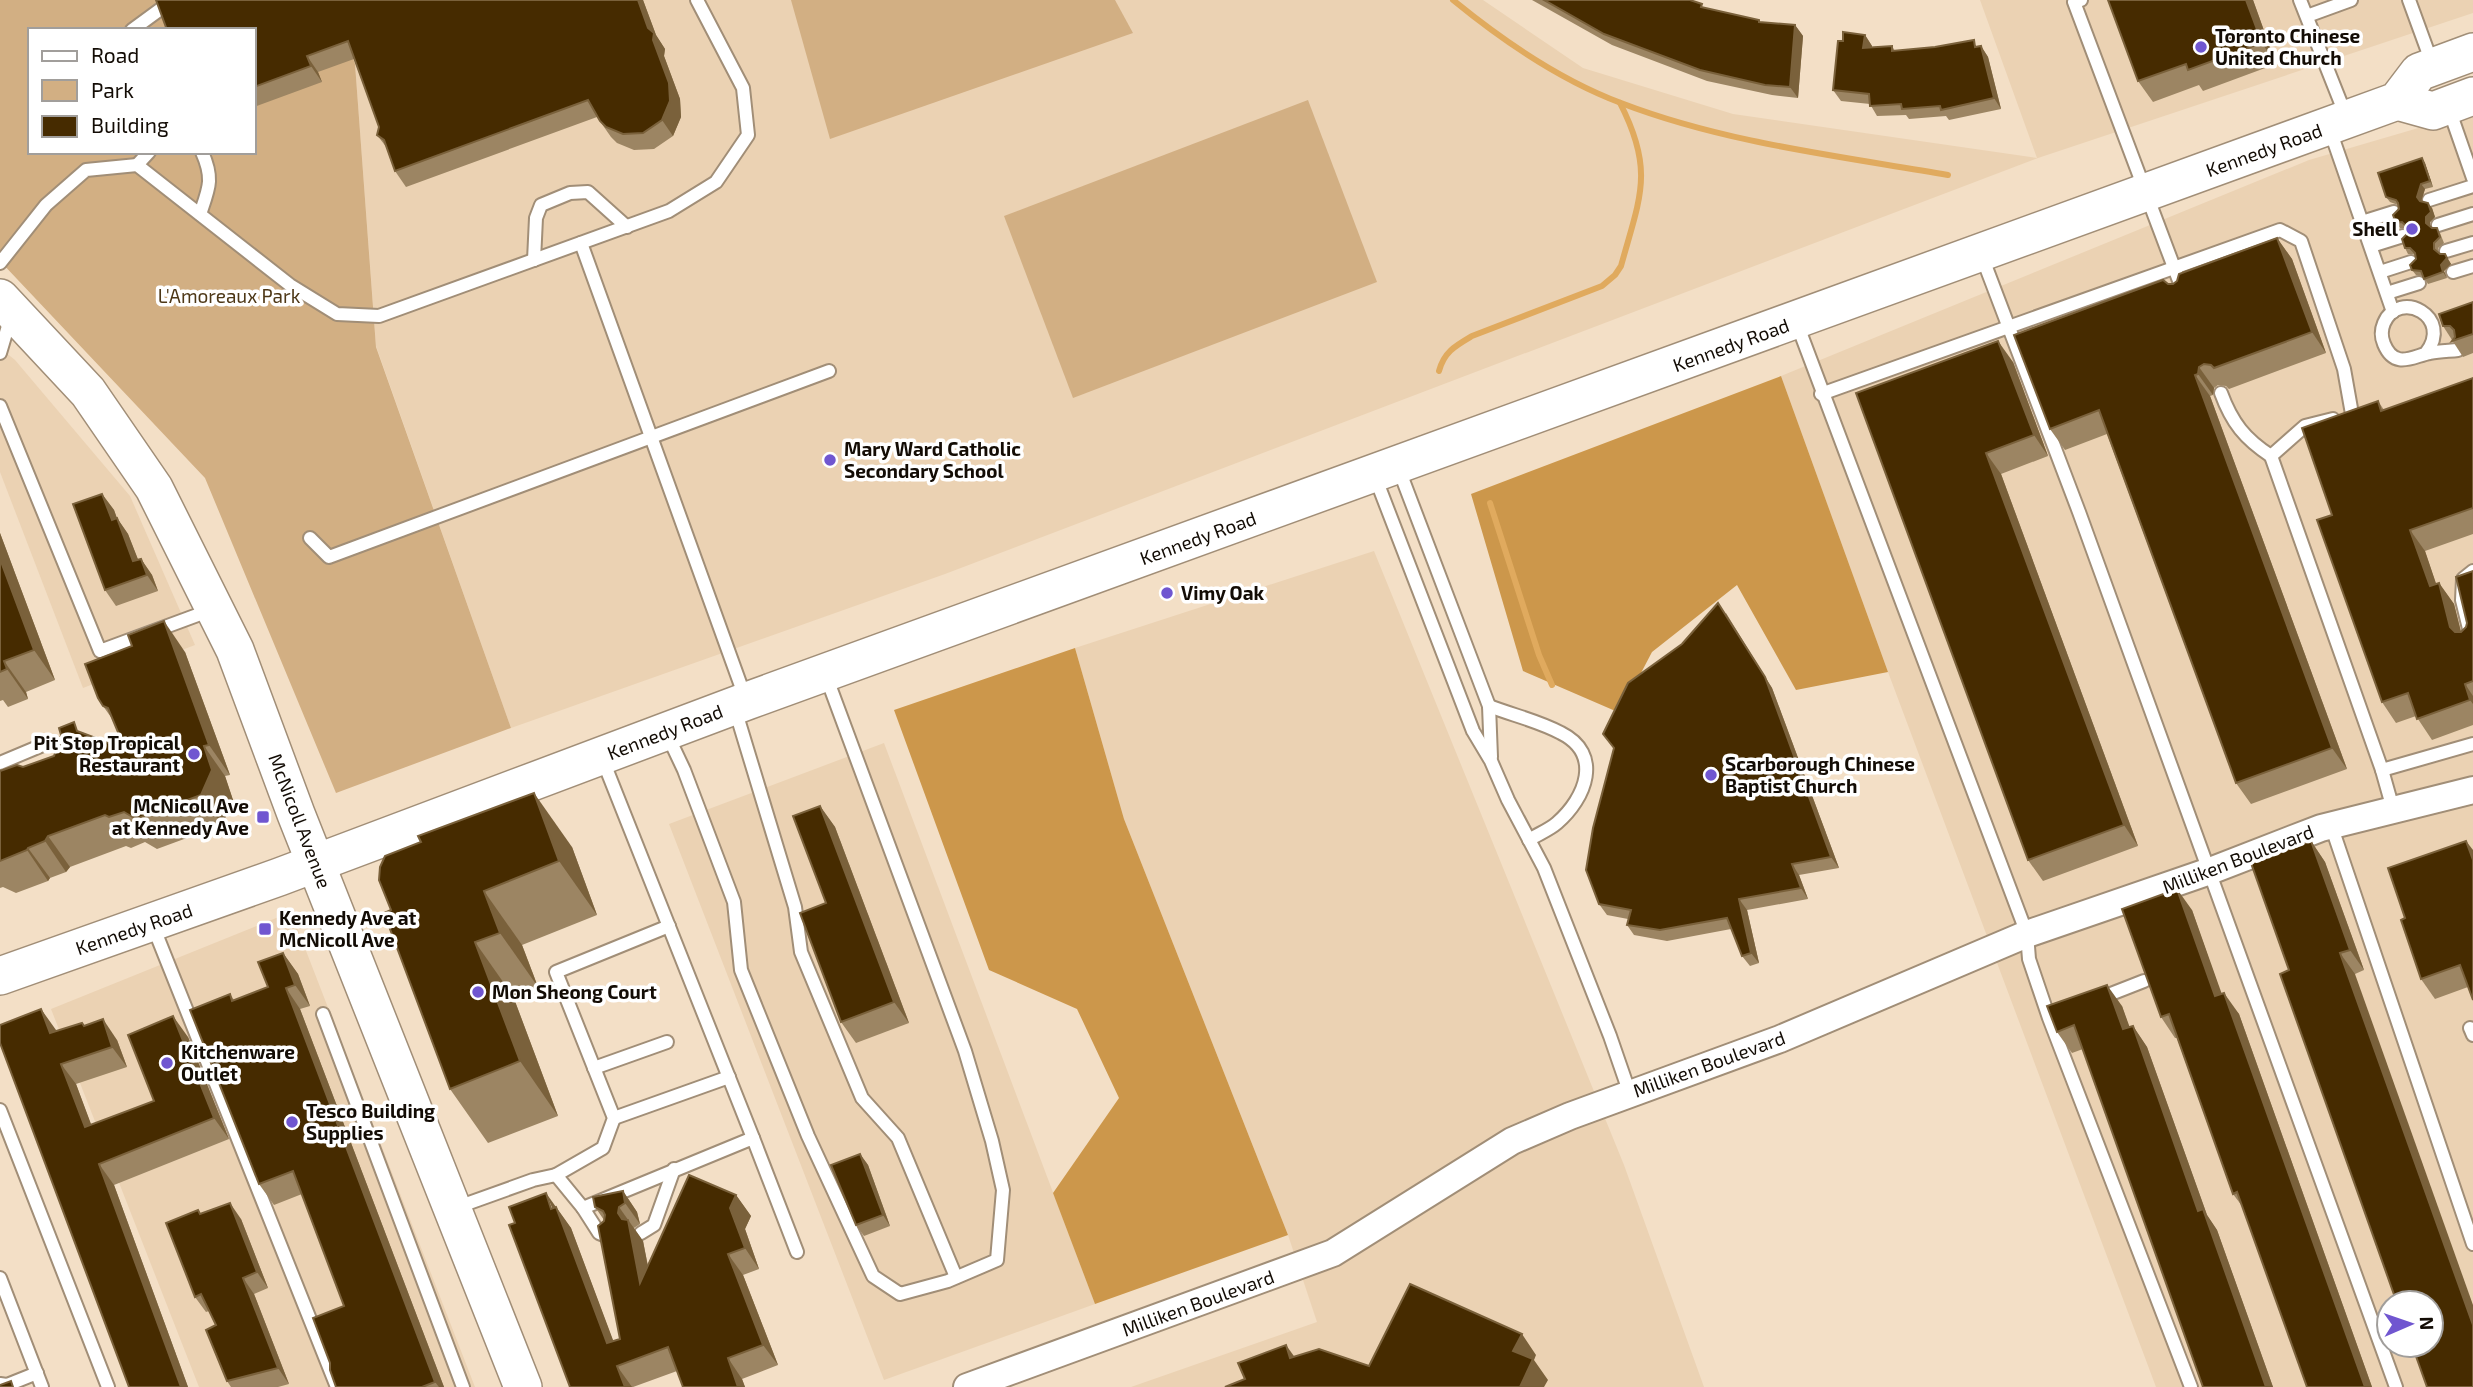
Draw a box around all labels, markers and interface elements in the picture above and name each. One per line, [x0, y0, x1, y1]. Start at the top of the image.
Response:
place label: Toronto Chinese United Church [2215, 24, 2360, 69]
legend [28, 28, 256, 154]
marker: Toronto Chinese United Church [2193, 39, 2209, 55]
text: Road [91, 42, 139, 67]
text: Park [91, 77, 134, 102]
text: Building [91, 112, 169, 137]
street label: Kennedy Road [2203, 118, 2325, 181]
place label: Shell [2352, 217, 2399, 240]
marker: Shell [2404, 221, 2420, 237]
park label: L'Amoreaux Park [158, 284, 301, 307]
street label: Kennedy Road [1670, 313, 1792, 376]
place label: Mary Ward Catholic Secondary School [844, 437, 1021, 483]
marker: Mary Ward Catholic Secondary School [822, 452, 838, 468]
street label: Kennedy Road [1137, 506, 1259, 569]
place label: Vimy Oak [1181, 581, 1264, 605]
marker: Vimy Oak [1159, 585, 1175, 601]
street label: Kennedy Road [604, 699, 726, 764]
place label: Pit Stop Tropical Restaurant [33, 731, 181, 776]
marker: Pit Stop Tropical Restaurant [186, 746, 202, 762]
street label: McNicoll Avenue [264, 750, 337, 891]
place label: Scarborough Chinese Baptist Church [1725, 752, 1915, 797]
marker: Scarborough Chinese Baptist Church [1703, 767, 1719, 783]
place label: McNicoll Ave at Kennedy Ave [112, 794, 249, 840]
marker: McNicoll Ave at Kennedy Ave [255, 809, 271, 825]
street label: Milliken Boulevard [2159, 819, 2317, 898]
street label: Kennedy Road [72, 898, 195, 959]
place label: Kennedy Ave at McNicoll Ave [279, 906, 417, 951]
marker: Kennedy Ave at McNicoll Ave [257, 921, 273, 937]
place label: Mon Sheong Court [492, 980, 657, 1003]
marker: Mon Sheong Court [470, 984, 486, 1000]
street label: Milliken Boulevard [1630, 1025, 1788, 1102]
place label: Kitchenware Outlet [181, 1040, 295, 1085]
marker: Kitchenware Outlet [159, 1055, 175, 1071]
place label: Tesco Building Supplies [306, 1099, 435, 1144]
marker: Tesco Building Supplies [284, 1114, 300, 1130]
street label: Milliken Boulevard [1119, 1264, 1277, 1341]
north arrow [2375, 1289, 2445, 1359]
text: N [2416, 1316, 2439, 1331]

